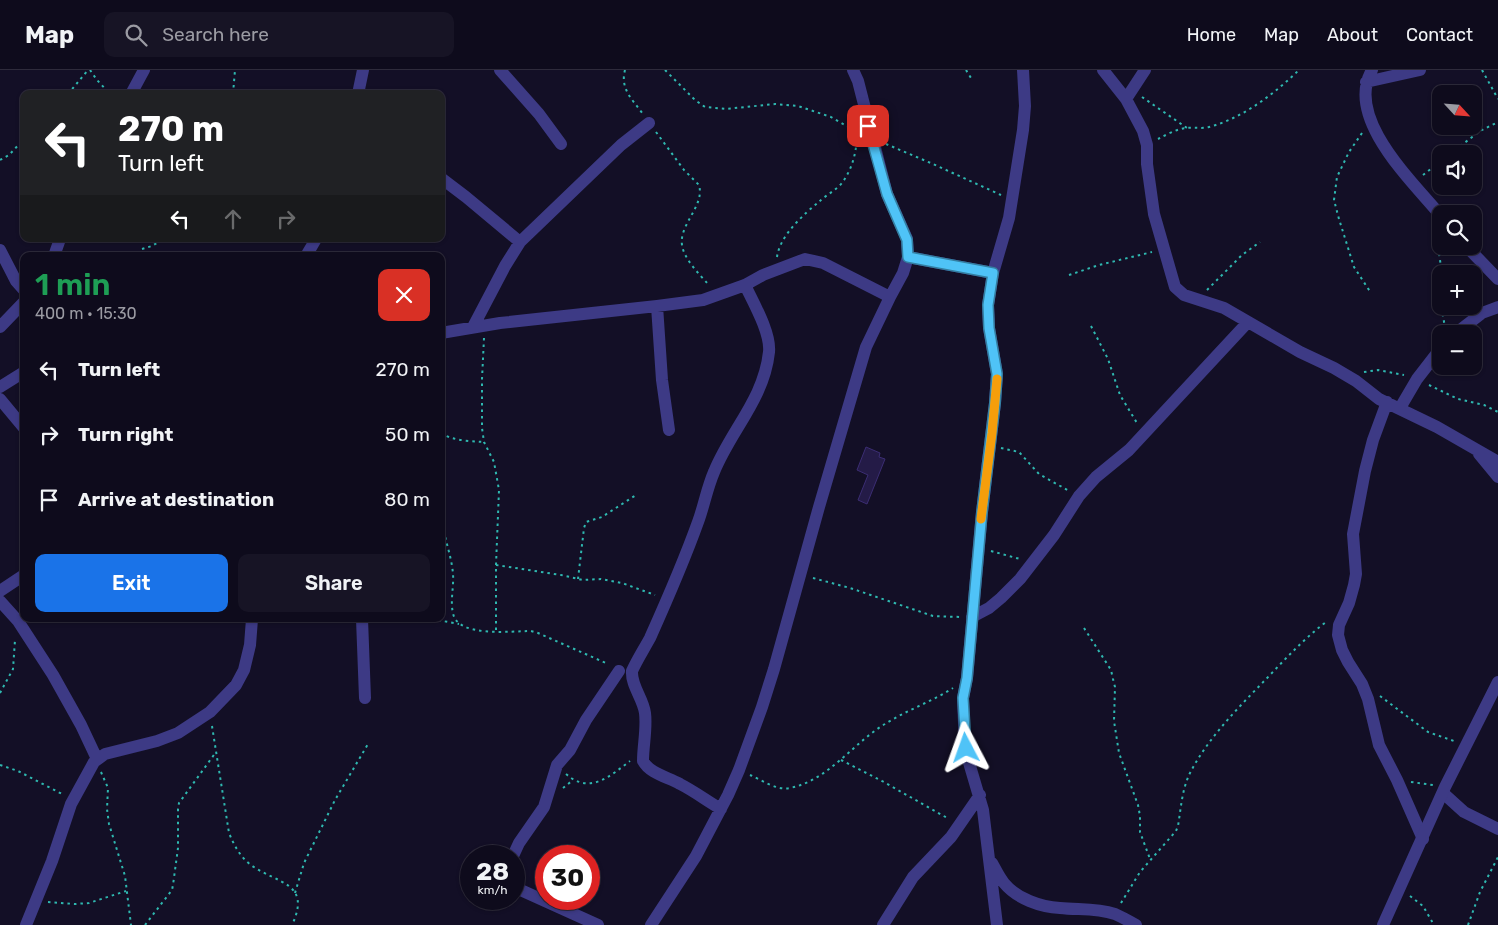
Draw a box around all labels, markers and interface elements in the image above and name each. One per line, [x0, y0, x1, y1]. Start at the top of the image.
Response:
search box [104, 12, 454, 57]
text: Map [25, 21, 74, 49]
icon: search [122, 21, 150, 49]
text: Search here [162, 23, 269, 46]
text: Home [1187, 24, 1236, 46]
text: Map [1264, 24, 1299, 46]
text: About [1327, 24, 1378, 46]
text: Contact [1406, 24, 1473, 46]
north arrow [1432, 85, 1482, 135]
map controls [1432, 85, 1482, 375]
pin [847, 105, 889, 147]
text: 270 m [118, 108, 224, 150]
icon: left [35, 110, 100, 175]
icon: arrive [854, 112, 882, 140]
button: sound [1432, 145, 1482, 195]
text: Turn left [118, 150, 204, 177]
icon: left [166, 205, 194, 233]
icon: ahead [219, 205, 247, 233]
icon: right [272, 205, 300, 233]
button: search [1432, 205, 1482, 255]
button: + [1432, 265, 1482, 315]
text: 1 min [35, 267, 110, 303]
button: close [378, 269, 430, 321]
text: 400 m · 15:30 [35, 304, 137, 323]
button: − [1432, 325, 1482, 375]
icon: left [35, 356, 63, 384]
text: Turn left [78, 358, 160, 381]
text: 270 m [375, 358, 430, 381]
icon: right [35, 421, 63, 449]
text: Turn right [78, 423, 173, 446]
text: 50 m [385, 423, 430, 446]
icon: arrive [35, 486, 63, 514]
text: Arrive at destination [78, 488, 274, 511]
text: 80 m [384, 488, 430, 511]
button: Exit [35, 554, 228, 612]
button: Share [238, 554, 430, 612]
position arrow [939, 721, 991, 773]
speed limit sign: 30 [535, 845, 600, 910]
text: 28 [476, 857, 509, 886]
text: km/h [478, 883, 507, 897]

